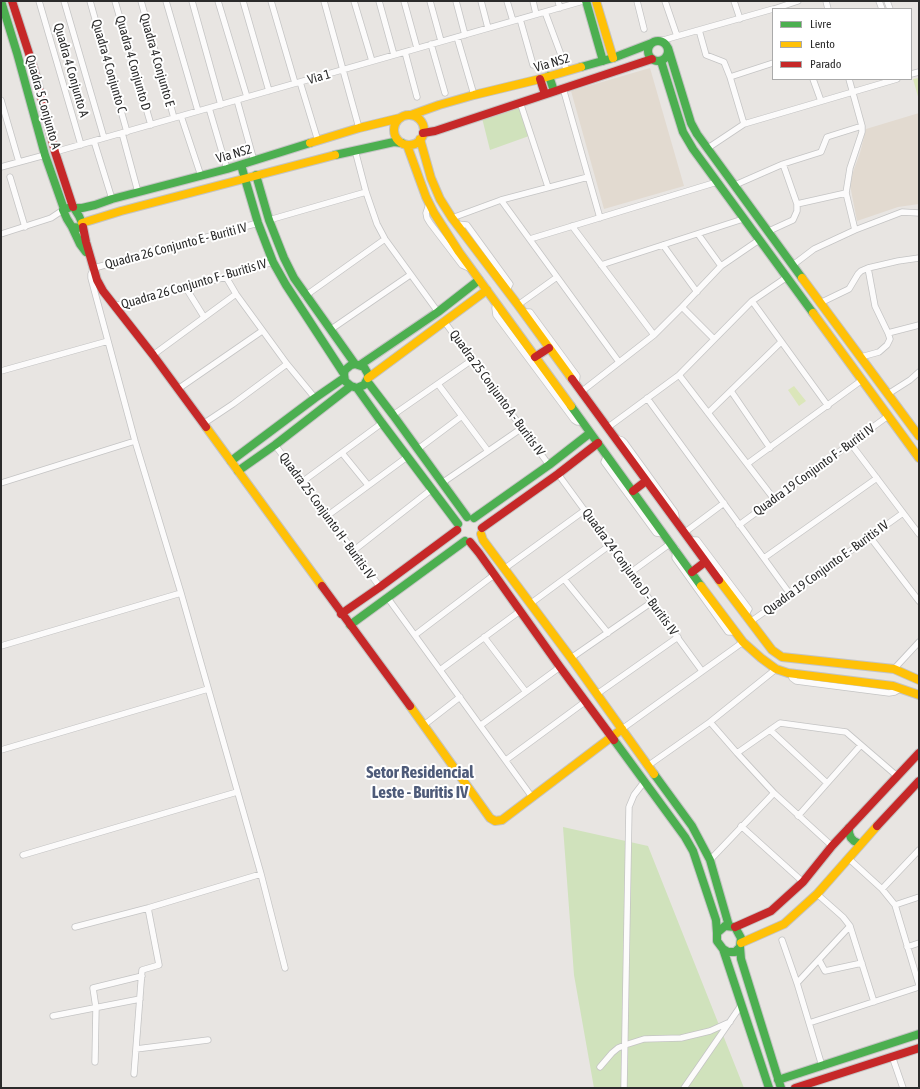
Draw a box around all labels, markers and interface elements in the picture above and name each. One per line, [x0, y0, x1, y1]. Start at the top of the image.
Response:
legend [772, 8, 912, 80]
street label: Quadra 4 Conjunto E [136, 12, 178, 108]
street label: Quadra 4 Conjunto D [112, 14, 154, 112]
street label: Quadra 4 Conjunto C [88, 17, 130, 115]
text: Livre [810, 17, 831, 31]
street label: Quadra 4 Conjunto A [50, 21, 92, 119]
text: Lento [810, 37, 835, 51]
street label: Via NS2 [532, 50, 572, 76]
street label: Quadra 5 Conjunto A [22, 53, 64, 151]
text: Parado [810, 57, 841, 71]
street label: Via 1 [306, 66, 332, 88]
street label: Via NS2 [214, 141, 254, 167]
street label: Quadra 26 Conjunto E - Buriti IV [103, 219, 249, 273]
street label: Quadra 26 Conjunto F - Buritis IV [119, 256, 269, 312]
street label: Quadra 25 Conjunto A - Buritis IV [446, 327, 548, 459]
street label: Quadra 19 Conjunto F - Buriti IV [750, 421, 878, 519]
street label: Quadra 25 Conjunto H - Buritis IV [276, 449, 378, 583]
street label: Quadra 24 Conjunto D - Buritis IV [579, 506, 681, 638]
street label: Quadra 19 Conjunto E - Buritis IV [760, 517, 892, 619]
district label: Setor Residencial Leste - Buritis IV [366, 763, 474, 803]

